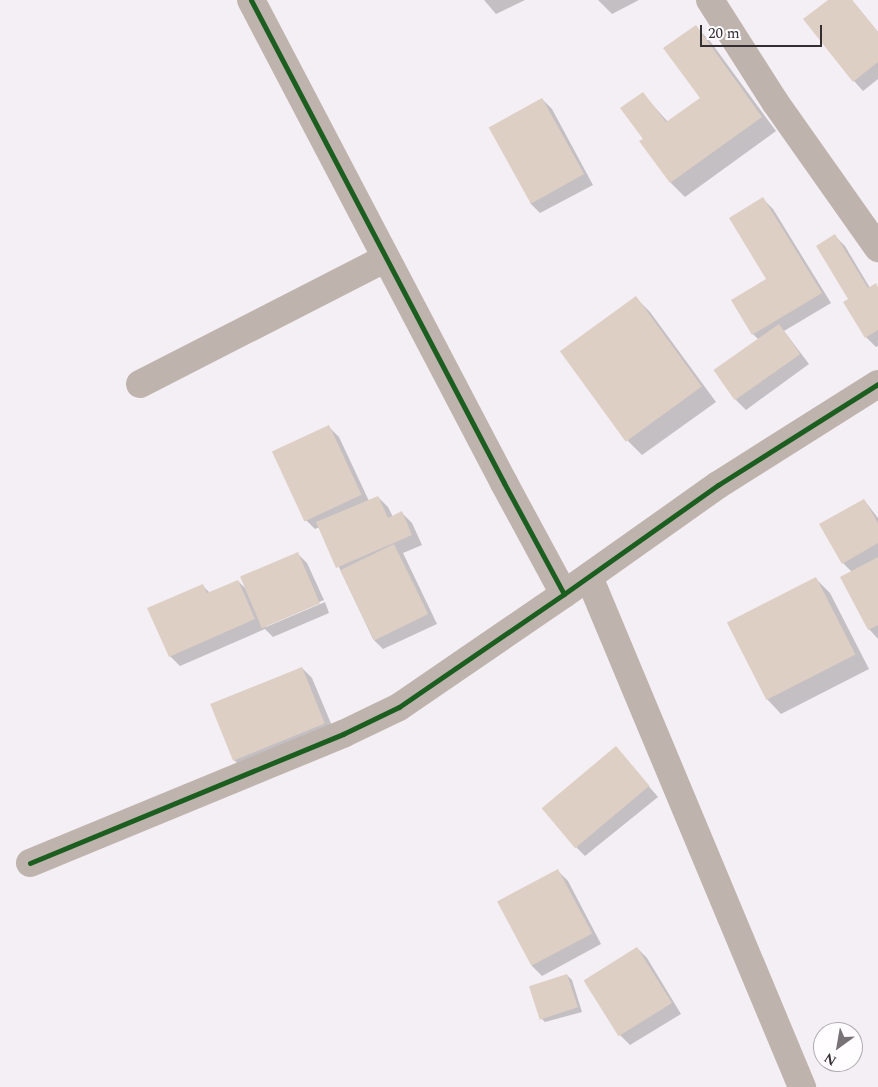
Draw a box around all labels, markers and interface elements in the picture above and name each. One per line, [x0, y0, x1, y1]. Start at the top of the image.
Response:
scale bar [703, 15, 826, 47]
text: 20 m [708, 22, 740, 45]
north arrow [813, 1022, 863, 1072]
text: N [820, 1047, 841, 1071]

